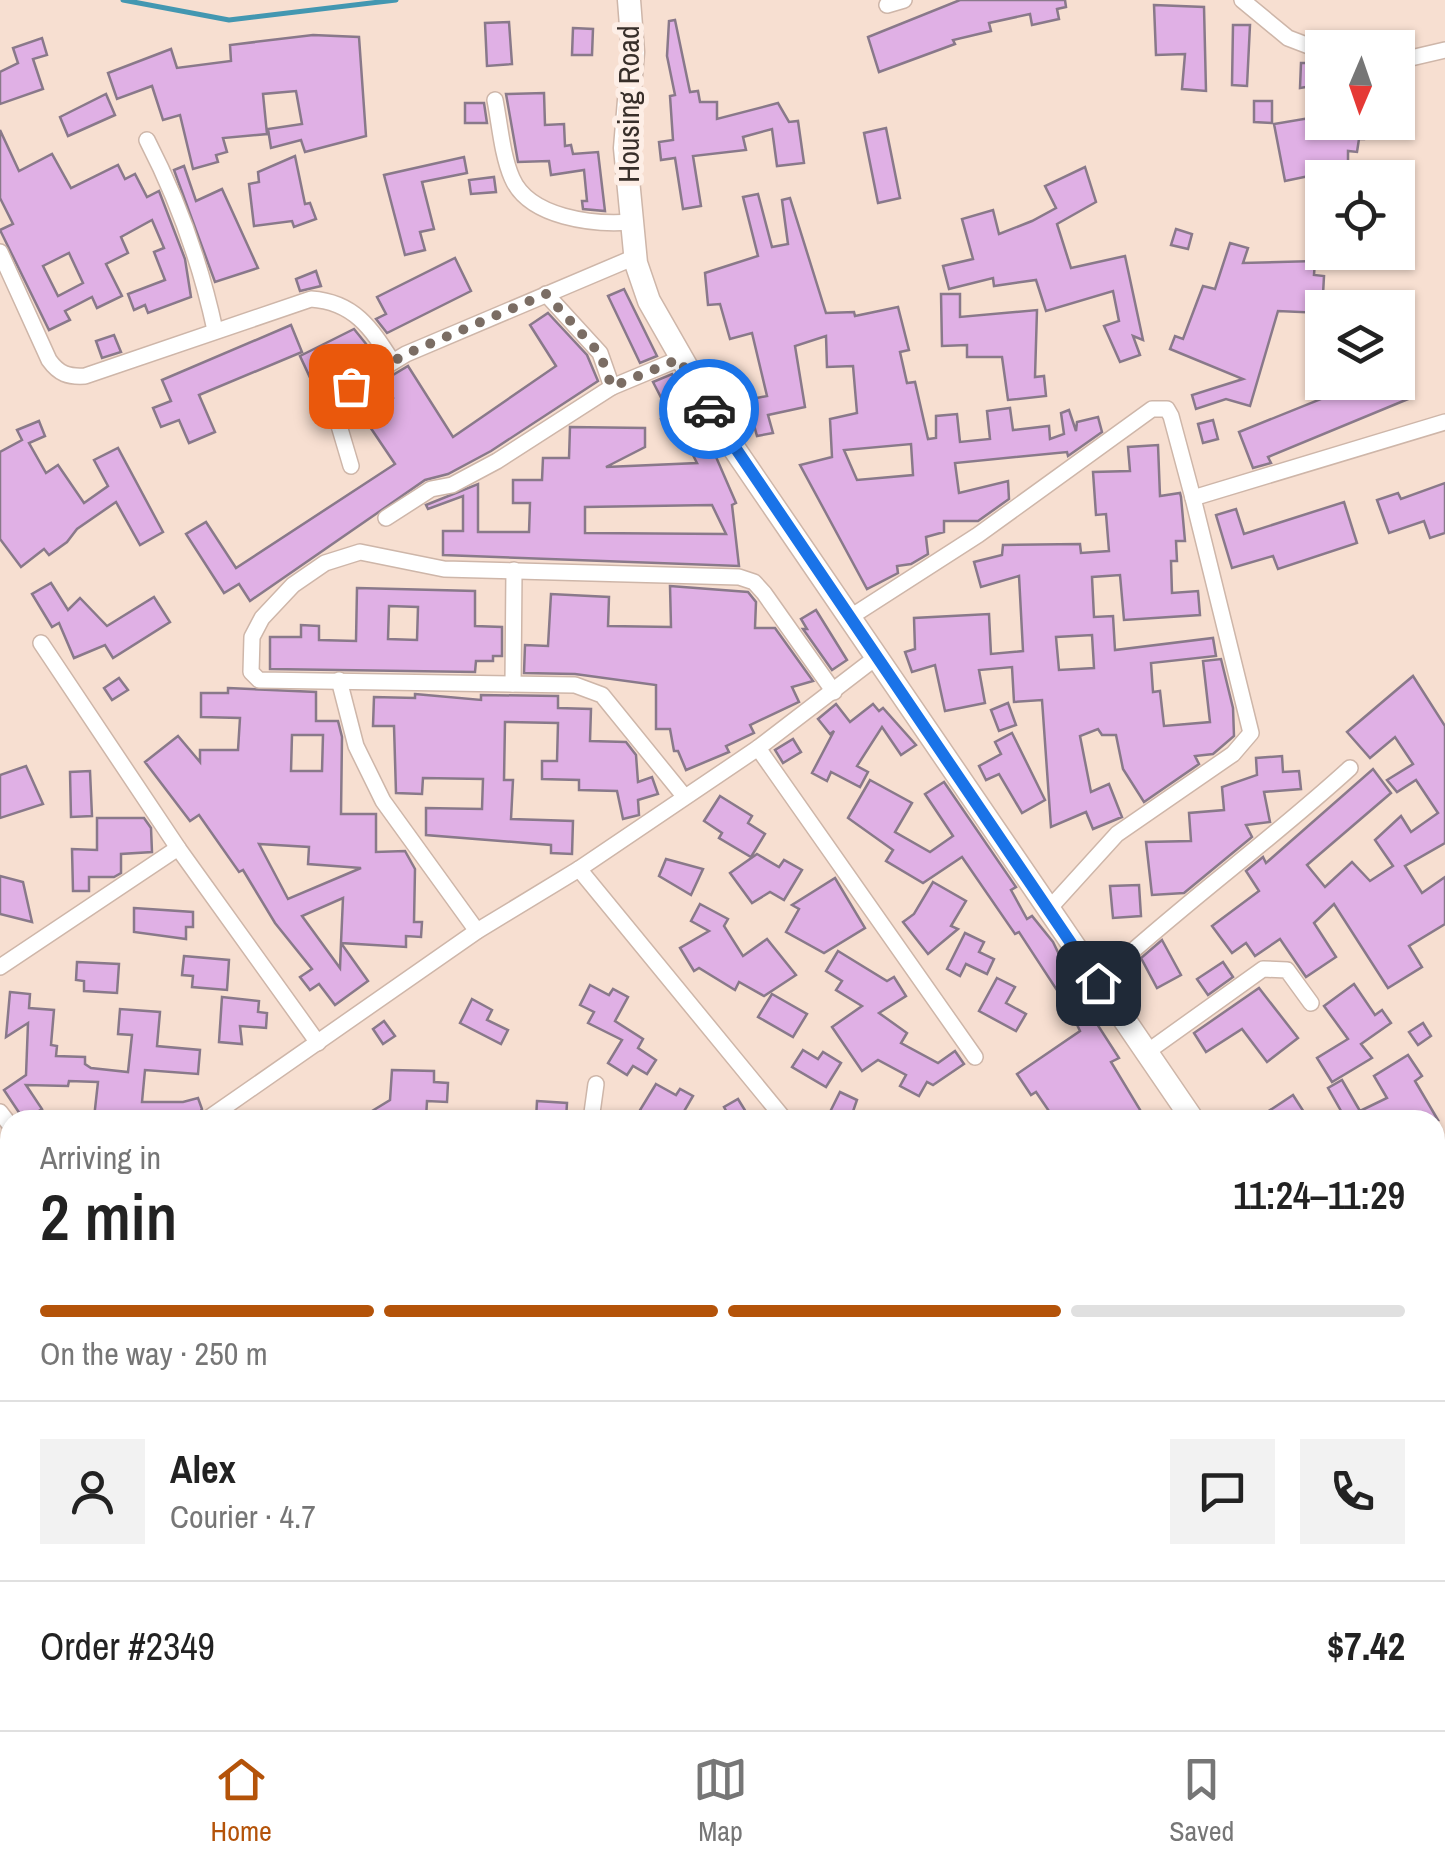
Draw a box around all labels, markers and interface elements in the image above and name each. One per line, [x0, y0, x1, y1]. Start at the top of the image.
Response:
street label: Housing Road [608, 25, 648, 183]
north arrow [1305, 30, 1415, 140]
map controls [1305, 30, 1415, 400]
button: locate [1305, 160, 1415, 270]
button: layers [1305, 290, 1415, 400]
pin [309, 344, 394, 429]
icon: bag [324, 359, 379, 414]
courier [659, 359, 759, 459]
icon: car [682, 382, 737, 437]
pin [1056, 941, 1141, 1026]
icon: home [1071, 956, 1126, 1011]
text: Arriving in [40, 1136, 161, 1179]
text: 11:24–11:29 [1233, 1170, 1405, 1221]
text: 2 min [40, 1173, 177, 1260]
text: On the way · 250 m [40, 1332, 268, 1375]
button: person [40, 1439, 145, 1544]
button: chat [1170, 1439, 1275, 1544]
button: phone [1300, 1439, 1405, 1544]
text: Alex [170, 1444, 236, 1495]
text: Courier · 4.7 [170, 1495, 316, 1538]
text: Order #2349 [40, 1621, 215, 1672]
text: $7.42 [1327, 1621, 1405, 1672]
tab: Home [211, 1752, 272, 1850]
tab: Map [693, 1752, 748, 1850]
tab: Saved [1169, 1752, 1234, 1850]

